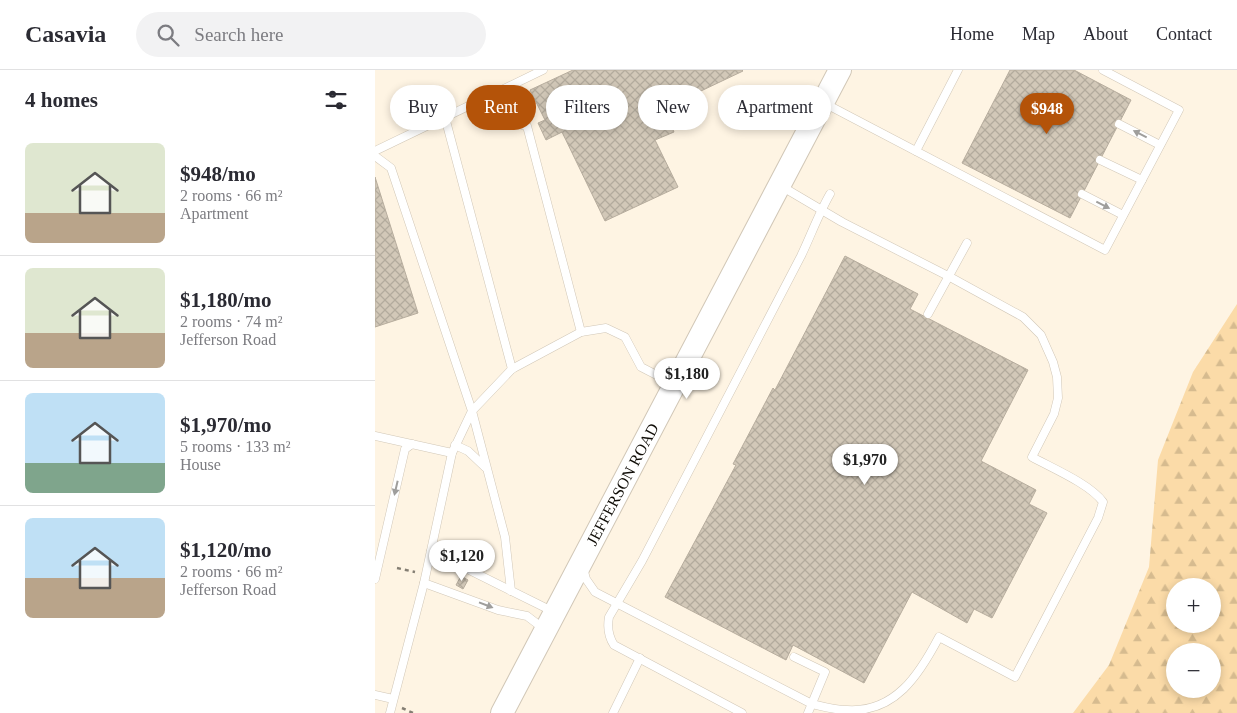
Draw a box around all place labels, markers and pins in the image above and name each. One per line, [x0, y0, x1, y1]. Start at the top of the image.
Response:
pin: $948 [1017, 92, 1077, 135]
pin: $1,180 [646, 358, 728, 400]
pin: $1,970 [824, 444, 906, 486]
pin: $1,120 [421, 540, 503, 582]

